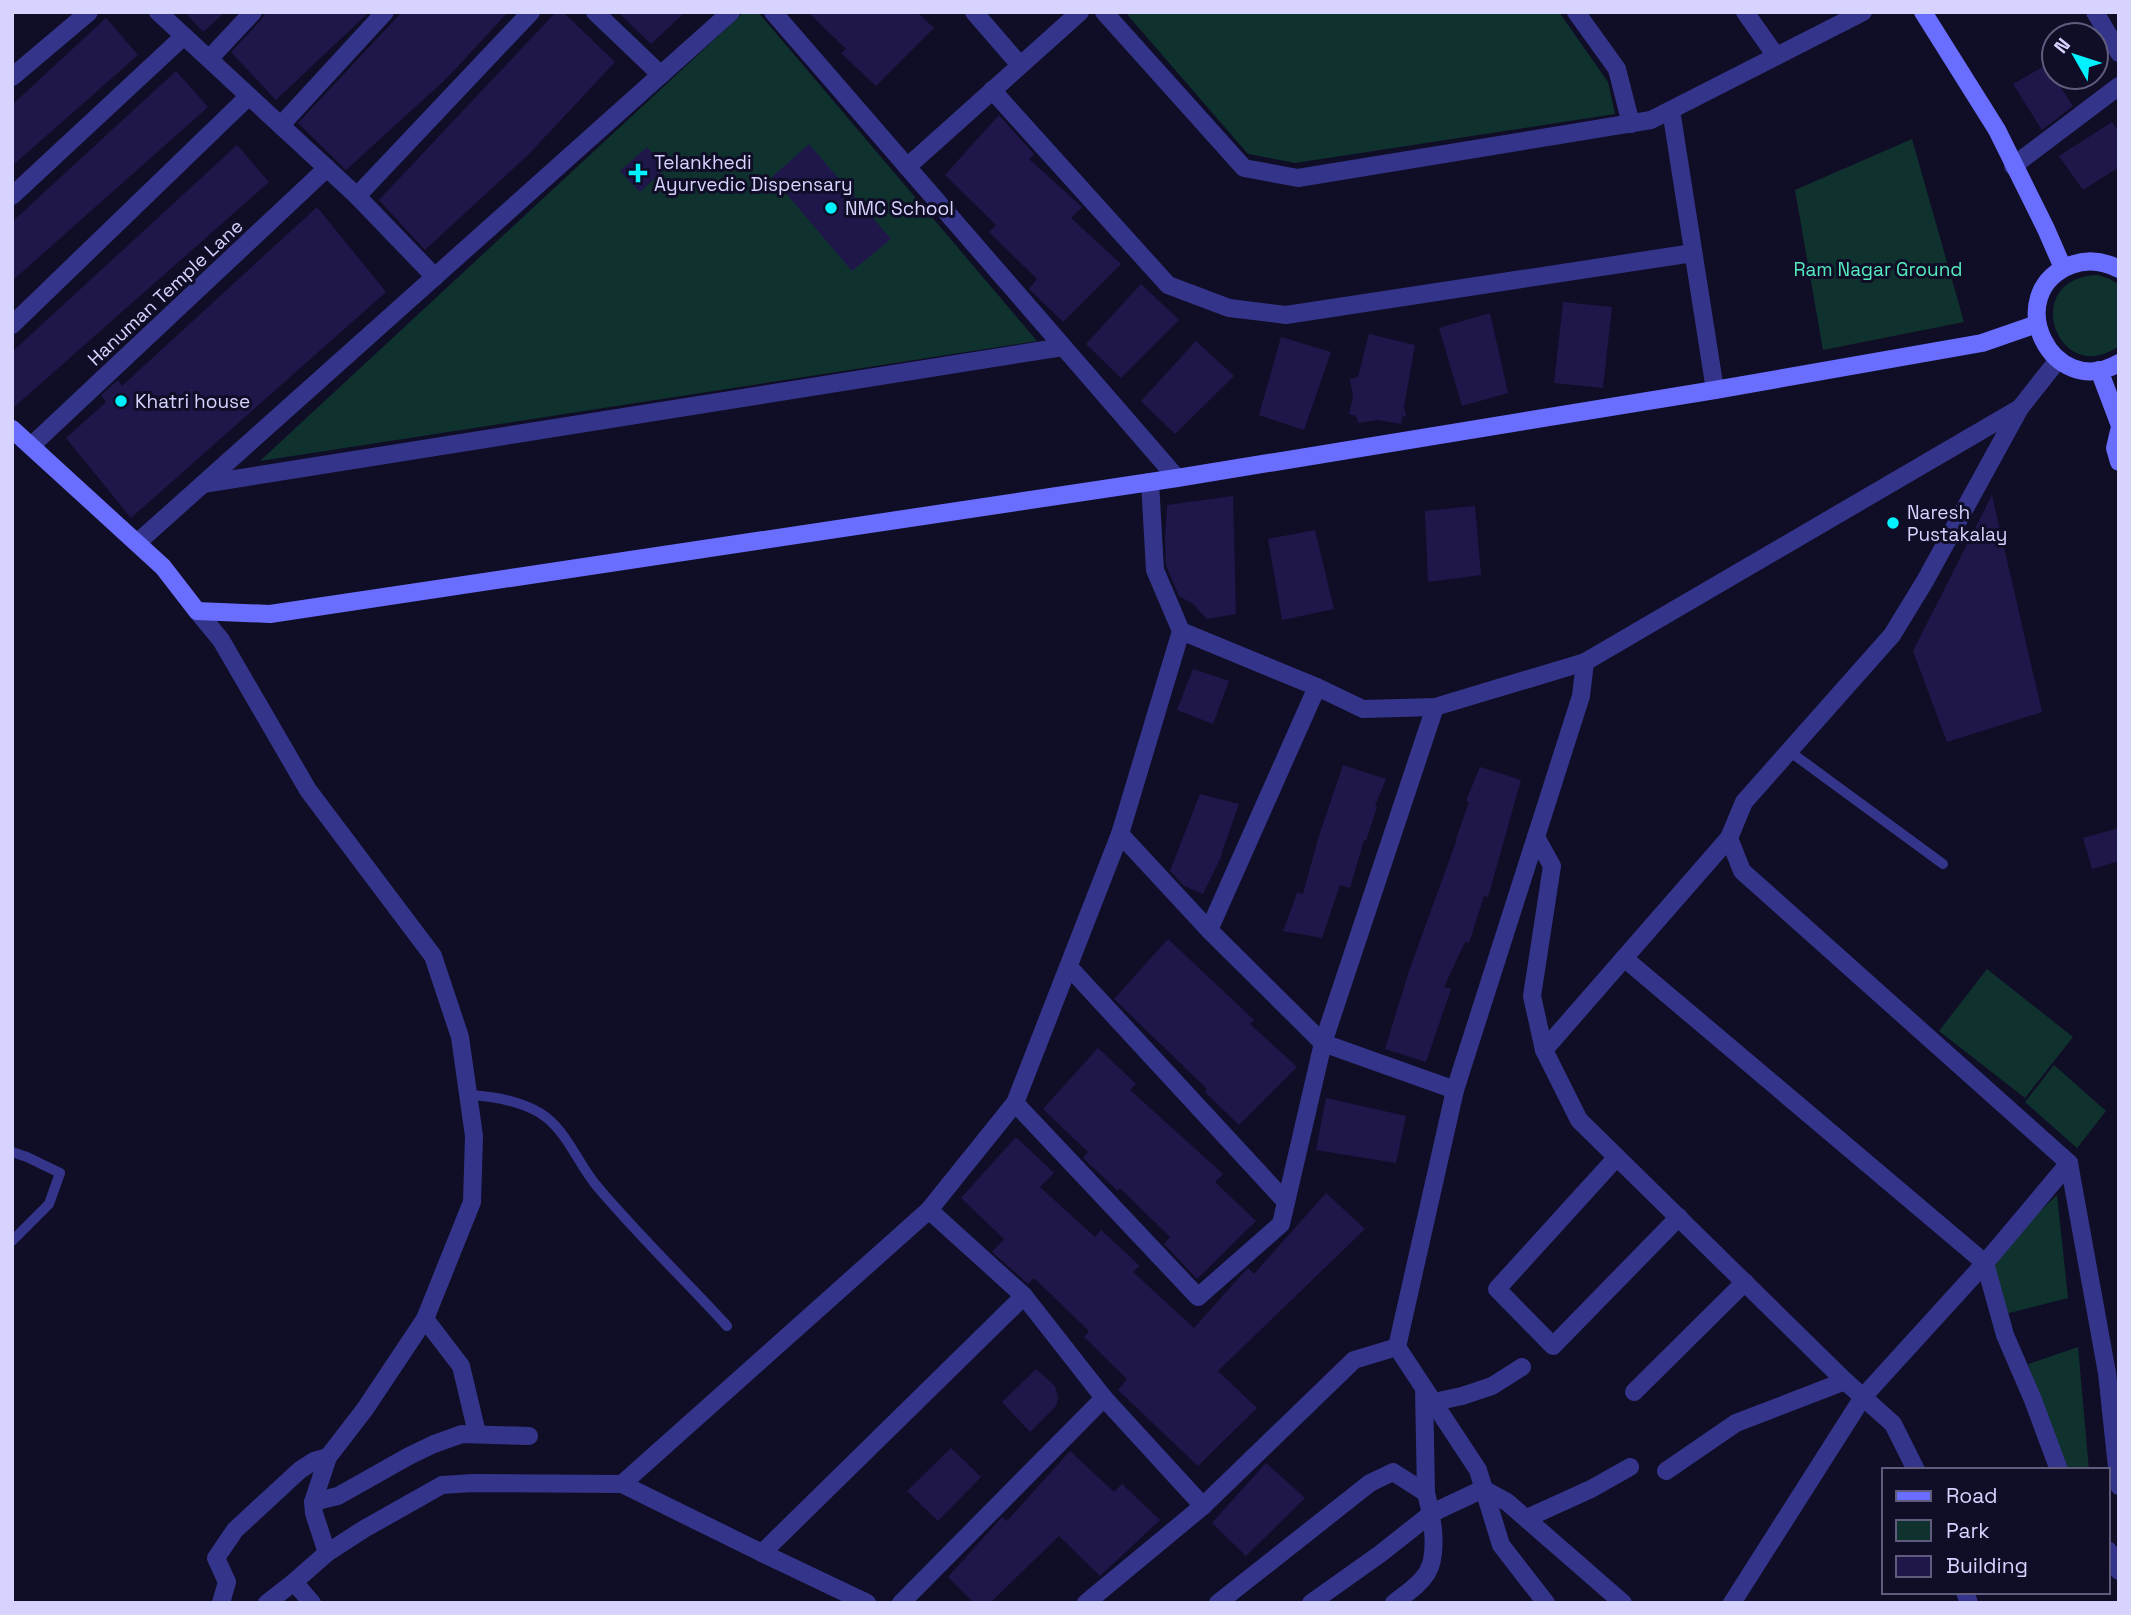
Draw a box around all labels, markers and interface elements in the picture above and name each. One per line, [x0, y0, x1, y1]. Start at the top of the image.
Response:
north arrow [2040, 21, 2110, 91]
text: N [2048, 33, 2076, 58]
place label: Telankhedi Ayurvedic Dispensary [654, 150, 853, 197]
marker: Telankhedi Ayurvedic Dispensary [628, 163, 648, 183]
place label: NMC School [845, 196, 954, 221]
marker: NMC School [823, 200, 839, 216]
street label: Hanuman Temple Lane [82, 214, 248, 371]
park label: Ram Nagar Ground [1793, 257, 1963, 282]
place label: Khatri house [135, 389, 250, 414]
marker: Khatri house [113, 393, 129, 409]
place label: Naresh Pustakalay [1907, 500, 2007, 547]
marker: Naresh Pustakalay [1885, 515, 1901, 531]
legend [1882, 1468, 2110, 1594]
text: Road [1946, 1482, 1998, 1509]
text: Park [1946, 1517, 1990, 1544]
text: Building [1946, 1552, 2028, 1579]

